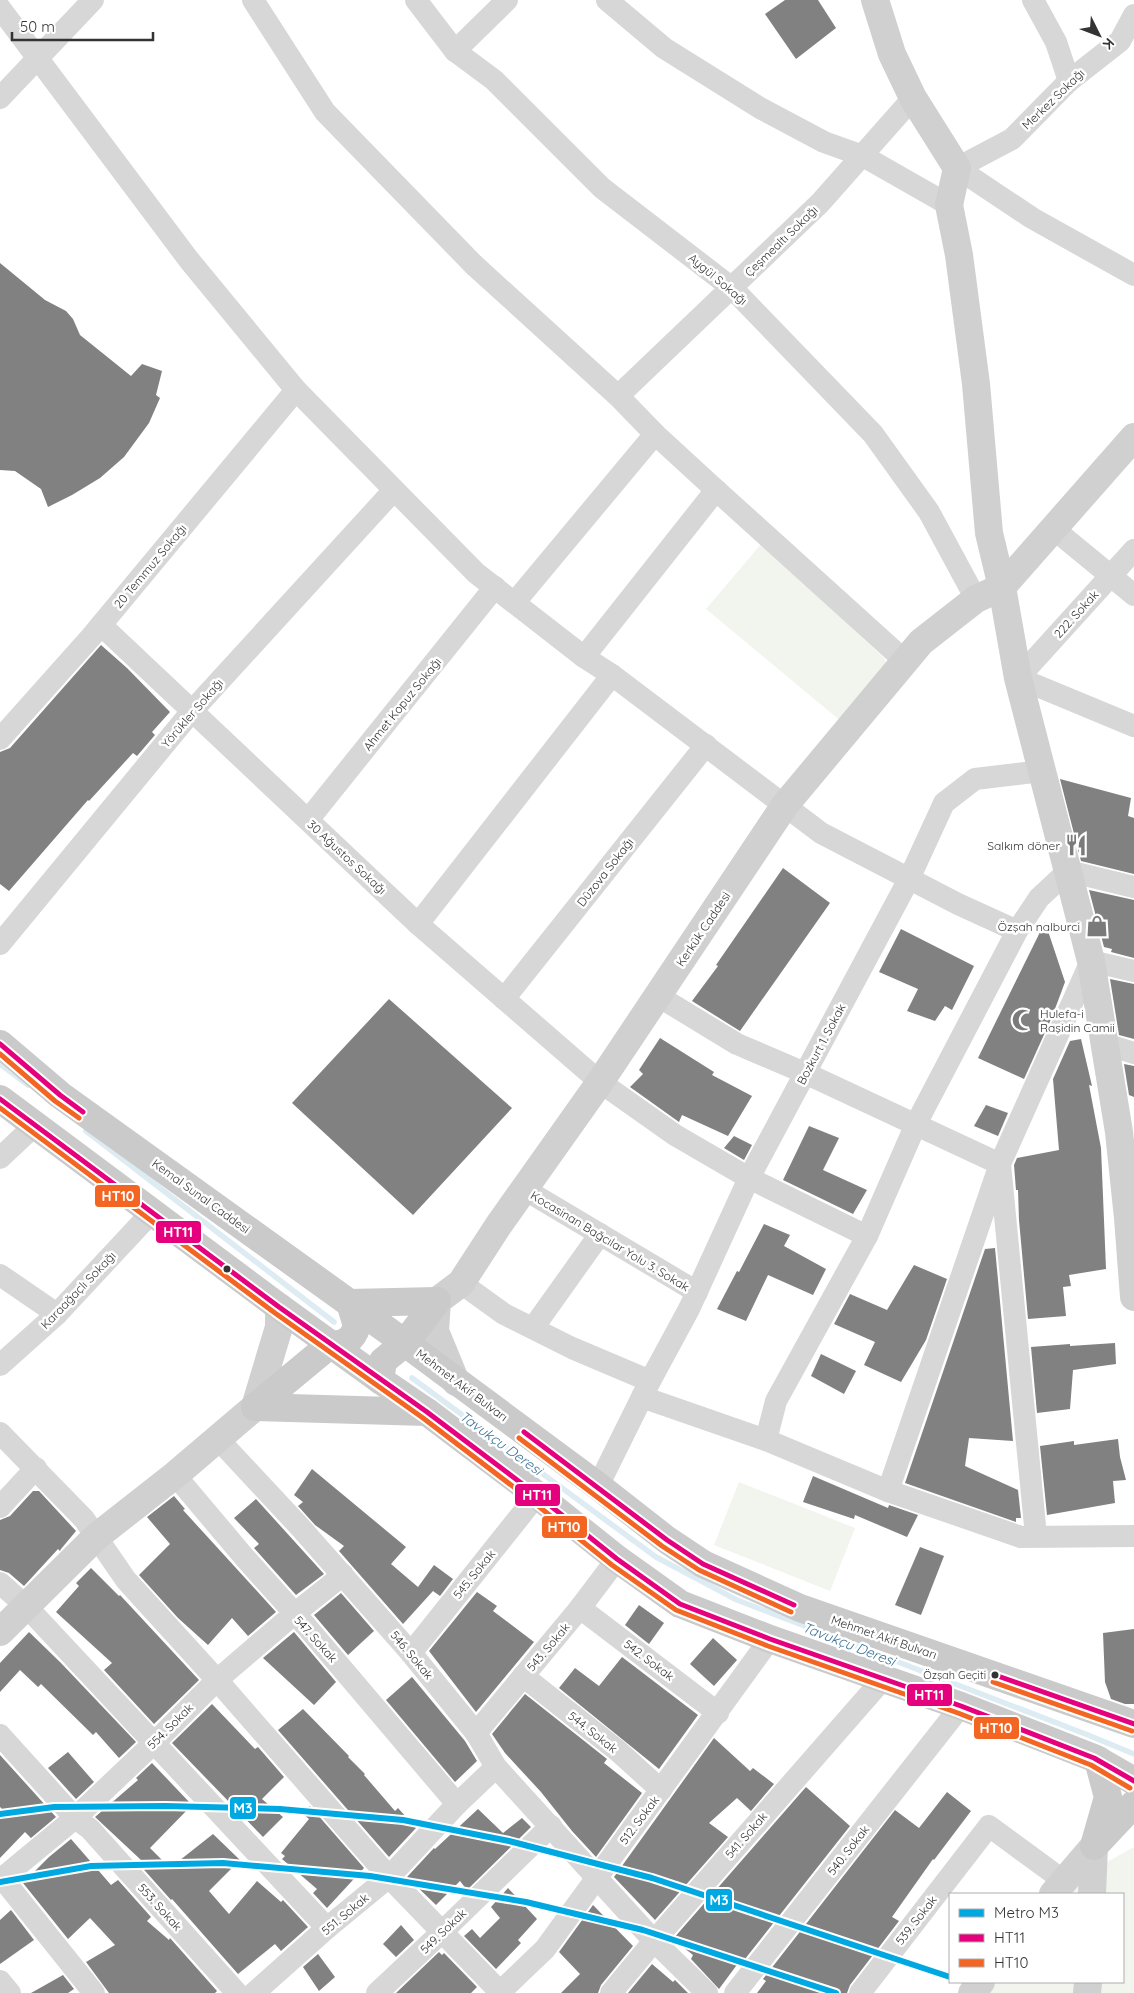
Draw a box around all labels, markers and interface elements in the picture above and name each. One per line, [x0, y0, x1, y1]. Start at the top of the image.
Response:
scale bar [12, 10, 154, 42]
north arrow [1074, 10, 1124, 60]
text: 50 m [20, 17, 55, 36]
text: K [1099, 34, 1118, 53]
street label: Merkez Sokağı [1019, 65, 1087, 133]
street label: Çeşmealtı Sokağı [741, 202, 821, 280]
street label: Aygül Sokağı [686, 250, 750, 308]
street label: 20 Temmuz Sokağı [110, 521, 190, 611]
street label: 222. Sokak [1051, 587, 1101, 641]
street label: Ahmet Kopuz Sokağı [360, 654, 444, 754]
street label: Yörükler Sokağı [158, 675, 226, 751]
street label: 30 Ağustos Sokağı [304, 817, 390, 897]
restaurant icon: Salkım döner [1063, 832, 1089, 858]
street label: Düzova Sokağı [574, 835, 636, 909]
place label: Salkım döner [987, 838, 1060, 853]
street label: Kerkük Caddesi [673, 889, 733, 969]
shop icon: Özşah nalburci [1084, 913, 1110, 939]
place label: Özşah nalburci [998, 919, 1080, 934]
street label: Bozkurt 1. Sokak [793, 1001, 849, 1087]
place label: Hulefa-i Raşidin Camii [1040, 1006, 1115, 1035]
mosque icon: Hulefa-i Raşidin Camii [1010, 1007, 1036, 1033]
street label: Kemal Sunal Caddesi [149, 1155, 253, 1237]
line badge: HT10 [94, 1184, 141, 1208]
text: HT10 [102, 1187, 135, 1205]
street label: Kocasinan Bağcılar Yolu 3. Sokak [528, 1188, 692, 1294]
line badge: HT11 [155, 1220, 202, 1244]
text: HT11 [163, 1223, 193, 1241]
street label: Karaağaçlı Sokağı [37, 1248, 119, 1332]
unlabelled marker [222, 1264, 232, 1274]
street label: Mehmet Akif Bulvarı [413, 1346, 511, 1424]
water label: Tavukçu Deresi [456, 1407, 548, 1480]
line badge: HT11 [514, 1483, 561, 1507]
text: HT11 [522, 1486, 552, 1504]
line badge: HT10 [541, 1515, 588, 1539]
text: HT10 [548, 1518, 581, 1536]
street label: 545. Sokak [450, 1546, 498, 1602]
street label: Mehmet Akif Bulvarı [829, 1612, 939, 1662]
street label: 547. Sokak [291, 1613, 341, 1665]
water label: Tavukçu Deresi [800, 1618, 900, 1671]
street label: 543. Sokak [523, 1620, 573, 1674]
street label: 546. Sokak [387, 1628, 437, 1682]
street label: 542. Sokak [621, 1636, 677, 1684]
place label: Özşah Geçiti [923, 1668, 986, 1682]
marker: Özşah Geçiti [990, 1670, 1000, 1680]
line badge: HT11 [906, 1683, 953, 1707]
text: HT11 [914, 1686, 944, 1704]
street label: 554. Sokak [144, 1700, 196, 1752]
street label: 544. Sokak [565, 1708, 621, 1756]
line badge: HT10 [973, 1716, 1020, 1740]
text: HT10 [980, 1719, 1013, 1737]
street label: 512. Sokak [616, 1793, 662, 1847]
line badge: M3 [229, 1796, 257, 1820]
text: M3 [234, 1799, 252, 1817]
street label: 541. Sokak [722, 1809, 770, 1861]
street label: 540. Sokak [824, 1822, 872, 1878]
street label: 553. Sokak [135, 1880, 185, 1934]
line badge: M3 [705, 1888, 733, 1912]
street label: 551. Sokak [318, 1890, 372, 1938]
text: M3 [710, 1891, 728, 1909]
street label: 539. Sokak [892, 1892, 940, 1948]
legend [949, 1893, 1124, 1983]
text: Metro M3 [994, 1903, 1059, 1922]
street label: 549. Sokak [417, 1905, 469, 1957]
text: HT11 [994, 1928, 1025, 1947]
text: HT10 [994, 1953, 1028, 1972]

